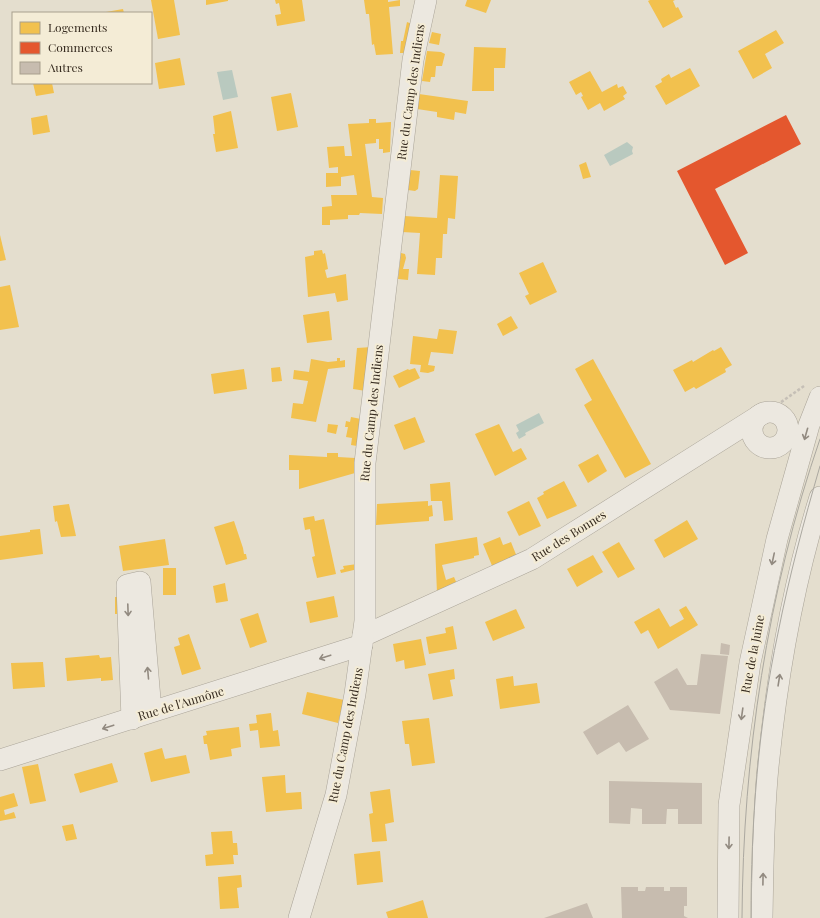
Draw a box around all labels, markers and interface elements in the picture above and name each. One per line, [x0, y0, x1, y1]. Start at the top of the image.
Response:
legend [12, 12, 152, 84]
text: Logements [48, 19, 107, 35]
street label: Rue du Camp des Indiens [393, 23, 427, 161]
text: Commerces [48, 39, 113, 55]
text: Autres [47, 59, 83, 75]
street label: Rue du Camp des Indiens [356, 344, 386, 482]
one-way arrow [802, 427, 810, 440]
street label: Rue des Bonnes [528, 506, 609, 564]
one-way arrow [768, 552, 776, 565]
one-way arrow [124, 603, 132, 616]
street label: Rue de la Juine [737, 613, 767, 694]
one-way arrow [319, 654, 332, 661]
street label: Rue du Camp des Indiens [324, 666, 366, 804]
one-way arrow [144, 667, 152, 680]
one-way arrow [775, 674, 783, 687]
street label: Rue de l'Aumône [136, 682, 226, 724]
one-way arrow [738, 707, 746, 720]
one-way arrow [102, 724, 115, 731]
one-way arrow [725, 836, 733, 849]
one-way arrow [759, 873, 767, 886]

